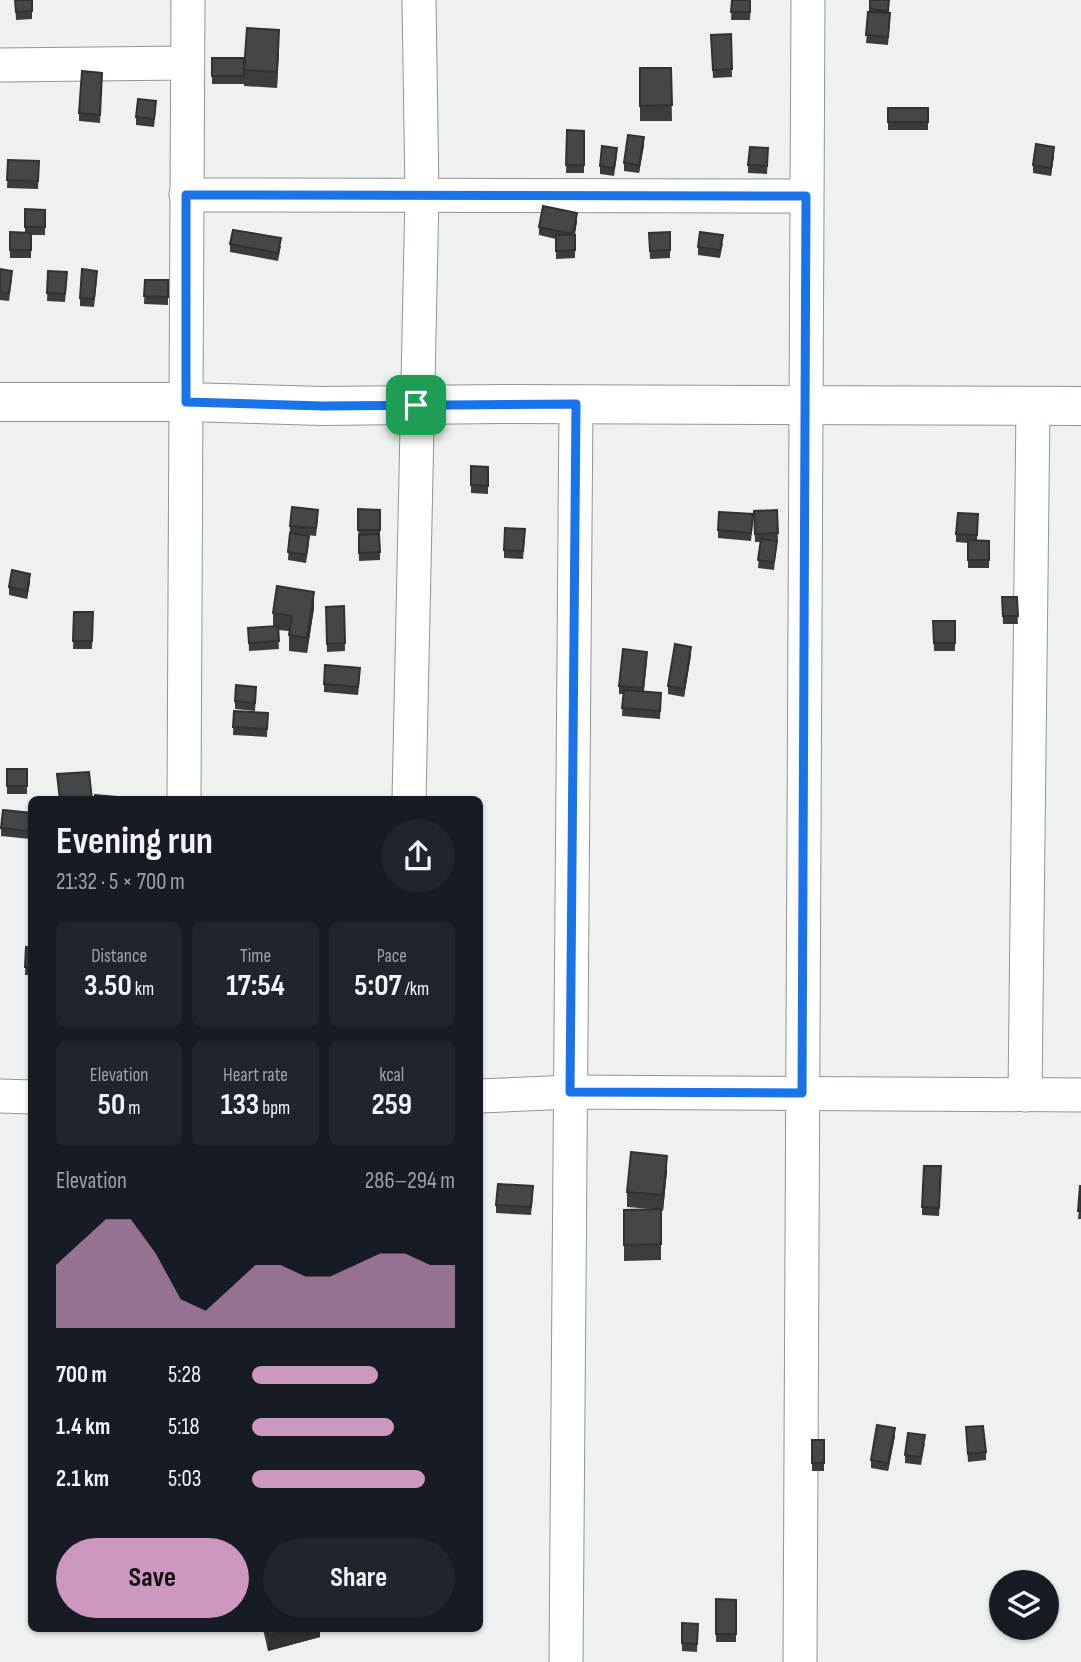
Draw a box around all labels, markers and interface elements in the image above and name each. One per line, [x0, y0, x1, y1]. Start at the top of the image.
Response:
pin [386, 375, 446, 435]
icon: arrive [397, 386, 435, 424]
text: Evening run [56, 819, 213, 864]
button: share [381, 819, 455, 893]
text: 21:32 · 5 × 700 m [56, 868, 185, 896]
text: Distance [91, 945, 147, 968]
text: Time [240, 945, 271, 968]
text: Pace [377, 945, 407, 968]
text: 3.50 [84, 968, 132, 1004]
text: 17:54 [226, 968, 285, 1004]
text: 5:07 [354, 968, 402, 1004]
text: km [132, 978, 154, 1001]
text: /km [402, 978, 429, 1001]
text: Elevation [90, 1064, 148, 1087]
text: Heart rate [223, 1064, 288, 1087]
text: kcal [379, 1064, 404, 1087]
text: 50 [98, 1087, 125, 1123]
text: 133 [221, 1087, 259, 1123]
text: 259 [372, 1087, 412, 1123]
text: m [125, 1097, 141, 1120]
text: bpm [259, 1097, 290, 1120]
text: Elevation [56, 1167, 127, 1195]
text: 286–294 m [365, 1167, 455, 1195]
text: 700 m [56, 1361, 107, 1389]
text: 5:28 [168, 1361, 201, 1389]
text: 1.4 km [56, 1413, 110, 1441]
text: 5:18 [168, 1413, 200, 1441]
text: 2.1 km [56, 1465, 109, 1493]
text: 5:03 [168, 1465, 201, 1493]
button: Save [56, 1538, 249, 1618]
button: Share [263, 1538, 455, 1618]
map controls [989, 1570, 1059, 1640]
button: layers [989, 1570, 1059, 1640]

